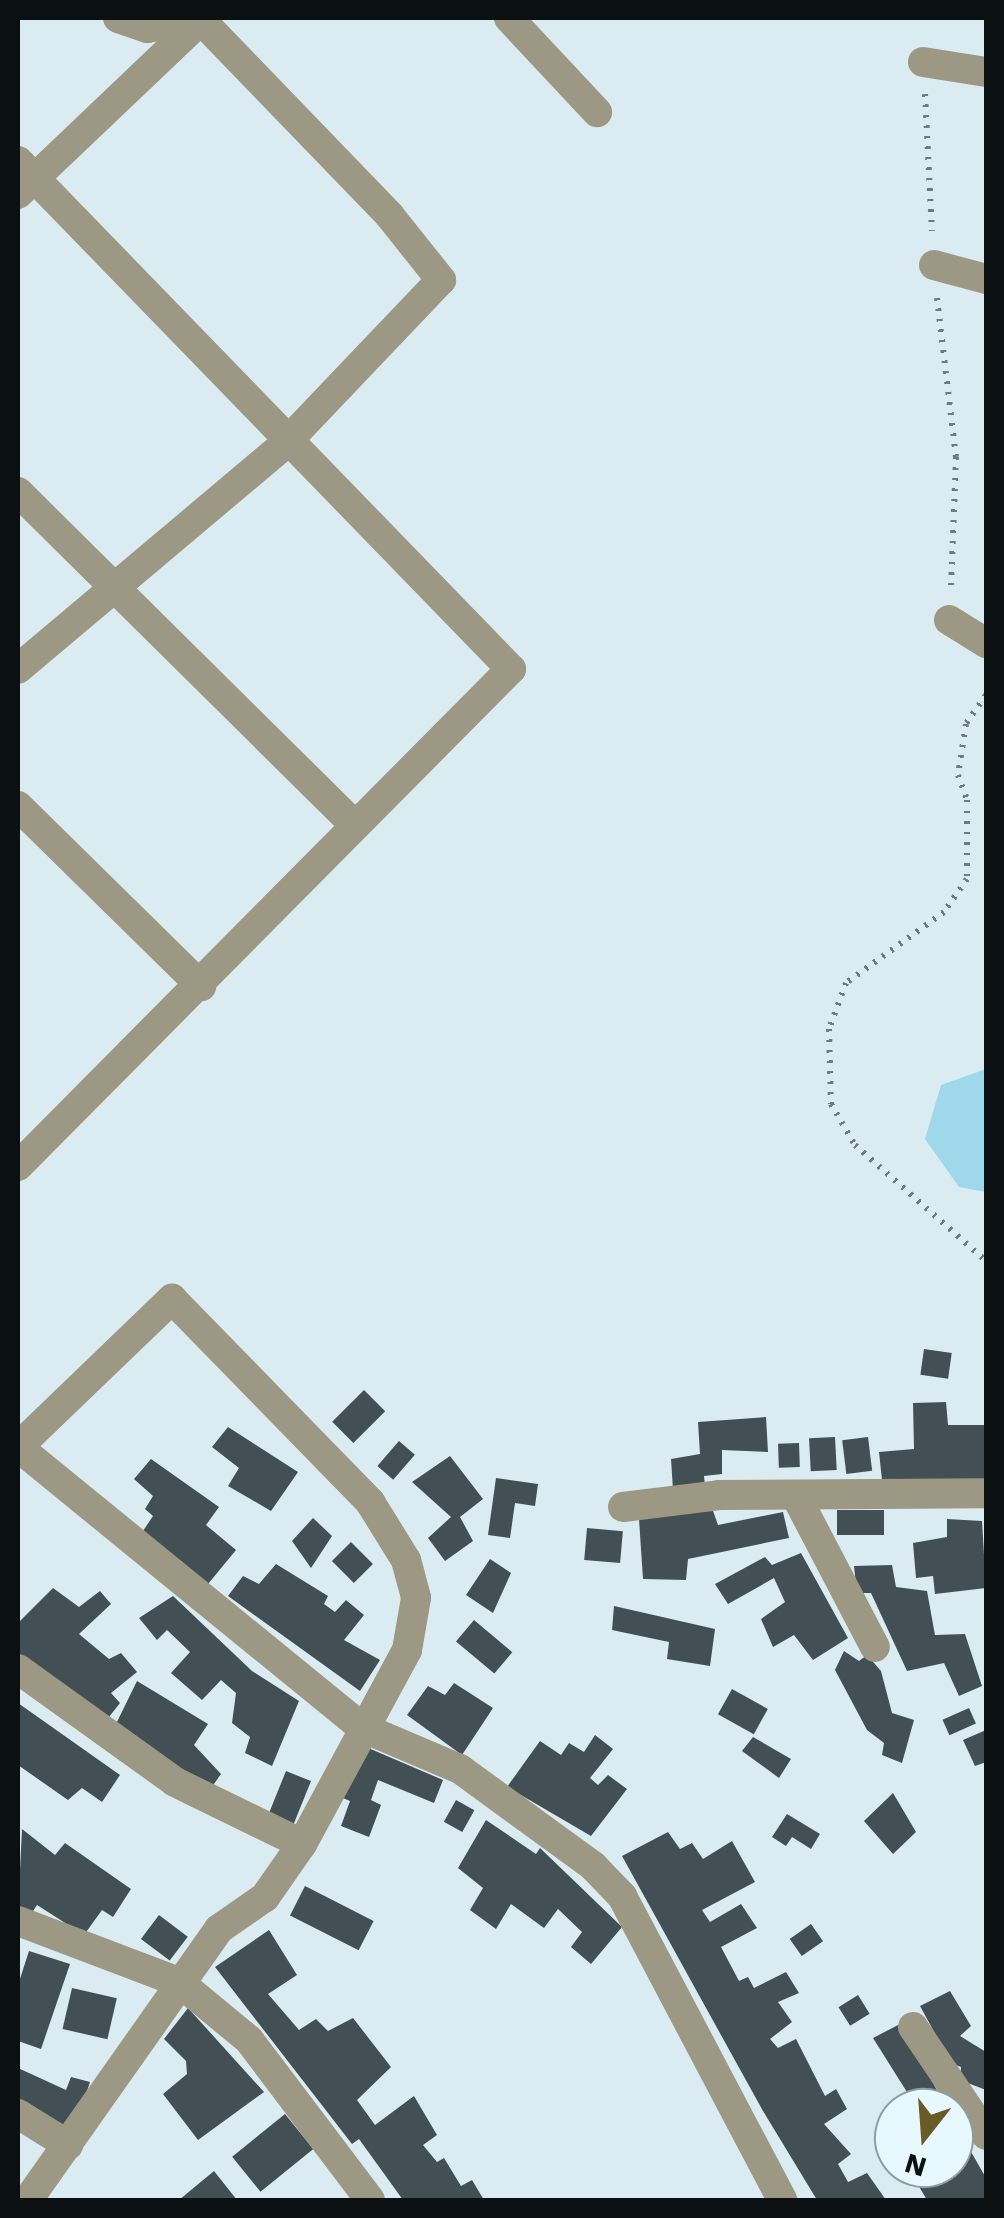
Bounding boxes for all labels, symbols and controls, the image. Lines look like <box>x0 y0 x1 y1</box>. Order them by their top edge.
north arrow <box>874 2088 974 2188</box>
text: N <box>901 2146 930 2184</box>

